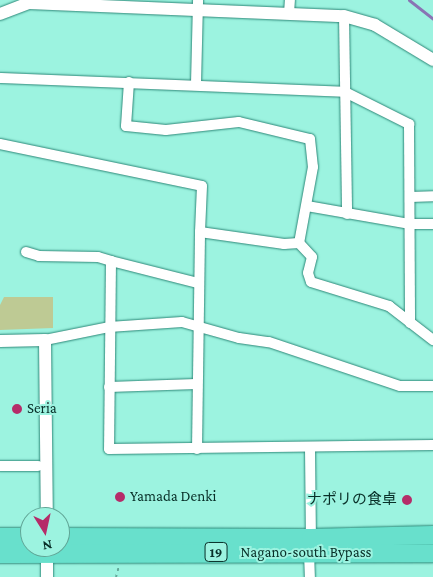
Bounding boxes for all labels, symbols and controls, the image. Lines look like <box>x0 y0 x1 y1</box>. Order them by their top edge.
place label: Seria <box>27 400 57 418</box>
marker: Seria <box>11 403 23 415</box>
place label: Yamada Denki <box>130 488 216 506</box>
marker: Yamada Denki <box>114 491 126 503</box>
place label: ナポリの食卓 <box>307 491 397 509</box>
marker: ナポリの食卓 <box>401 494 413 506</box>
north arrow <box>20 507 70 557</box>
text: N <box>41 537 54 554</box>
road number: 19 <box>204 540 228 564</box>
street label: Nagano-south Bypass <box>241 544 371 562</box>

